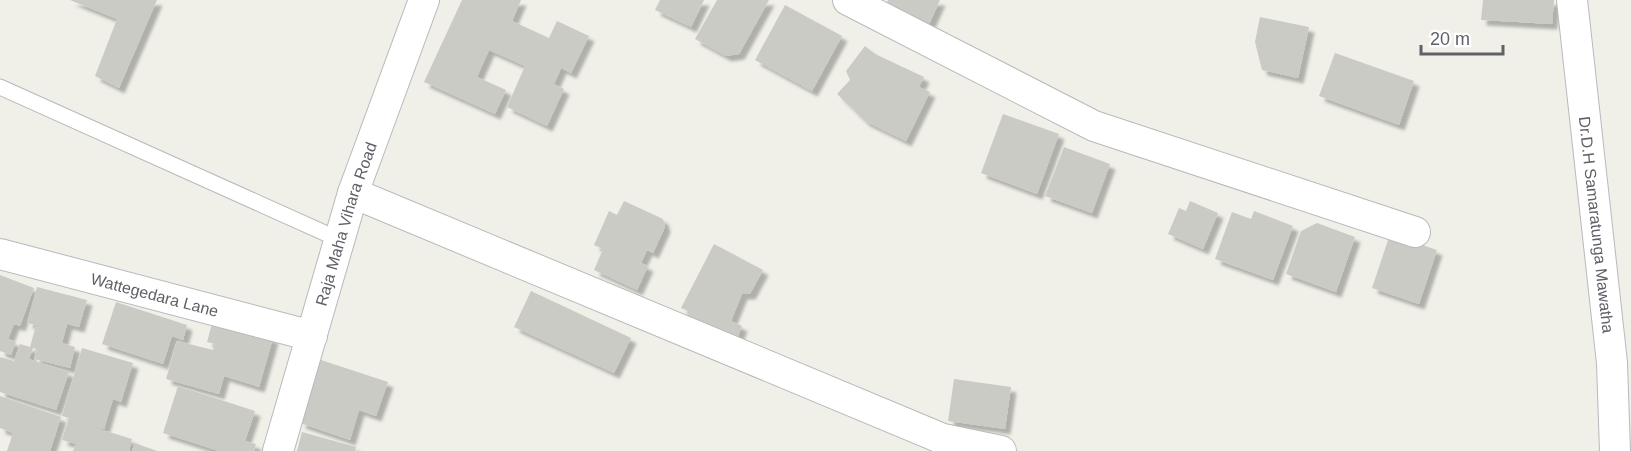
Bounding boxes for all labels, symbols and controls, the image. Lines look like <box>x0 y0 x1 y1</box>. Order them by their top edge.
scale bar <box>1421 18 1504 56</box>
text: 20 m <box>1430 29 1470 49</box>
street label: Dr.D.H Samaratunga Mawatha <box>1576 115 1617 334</box>
street label: Raja Maha Vihara Road <box>312 140 379 308</box>
street label: Wattegedara Lane <box>89 270 220 320</box>

